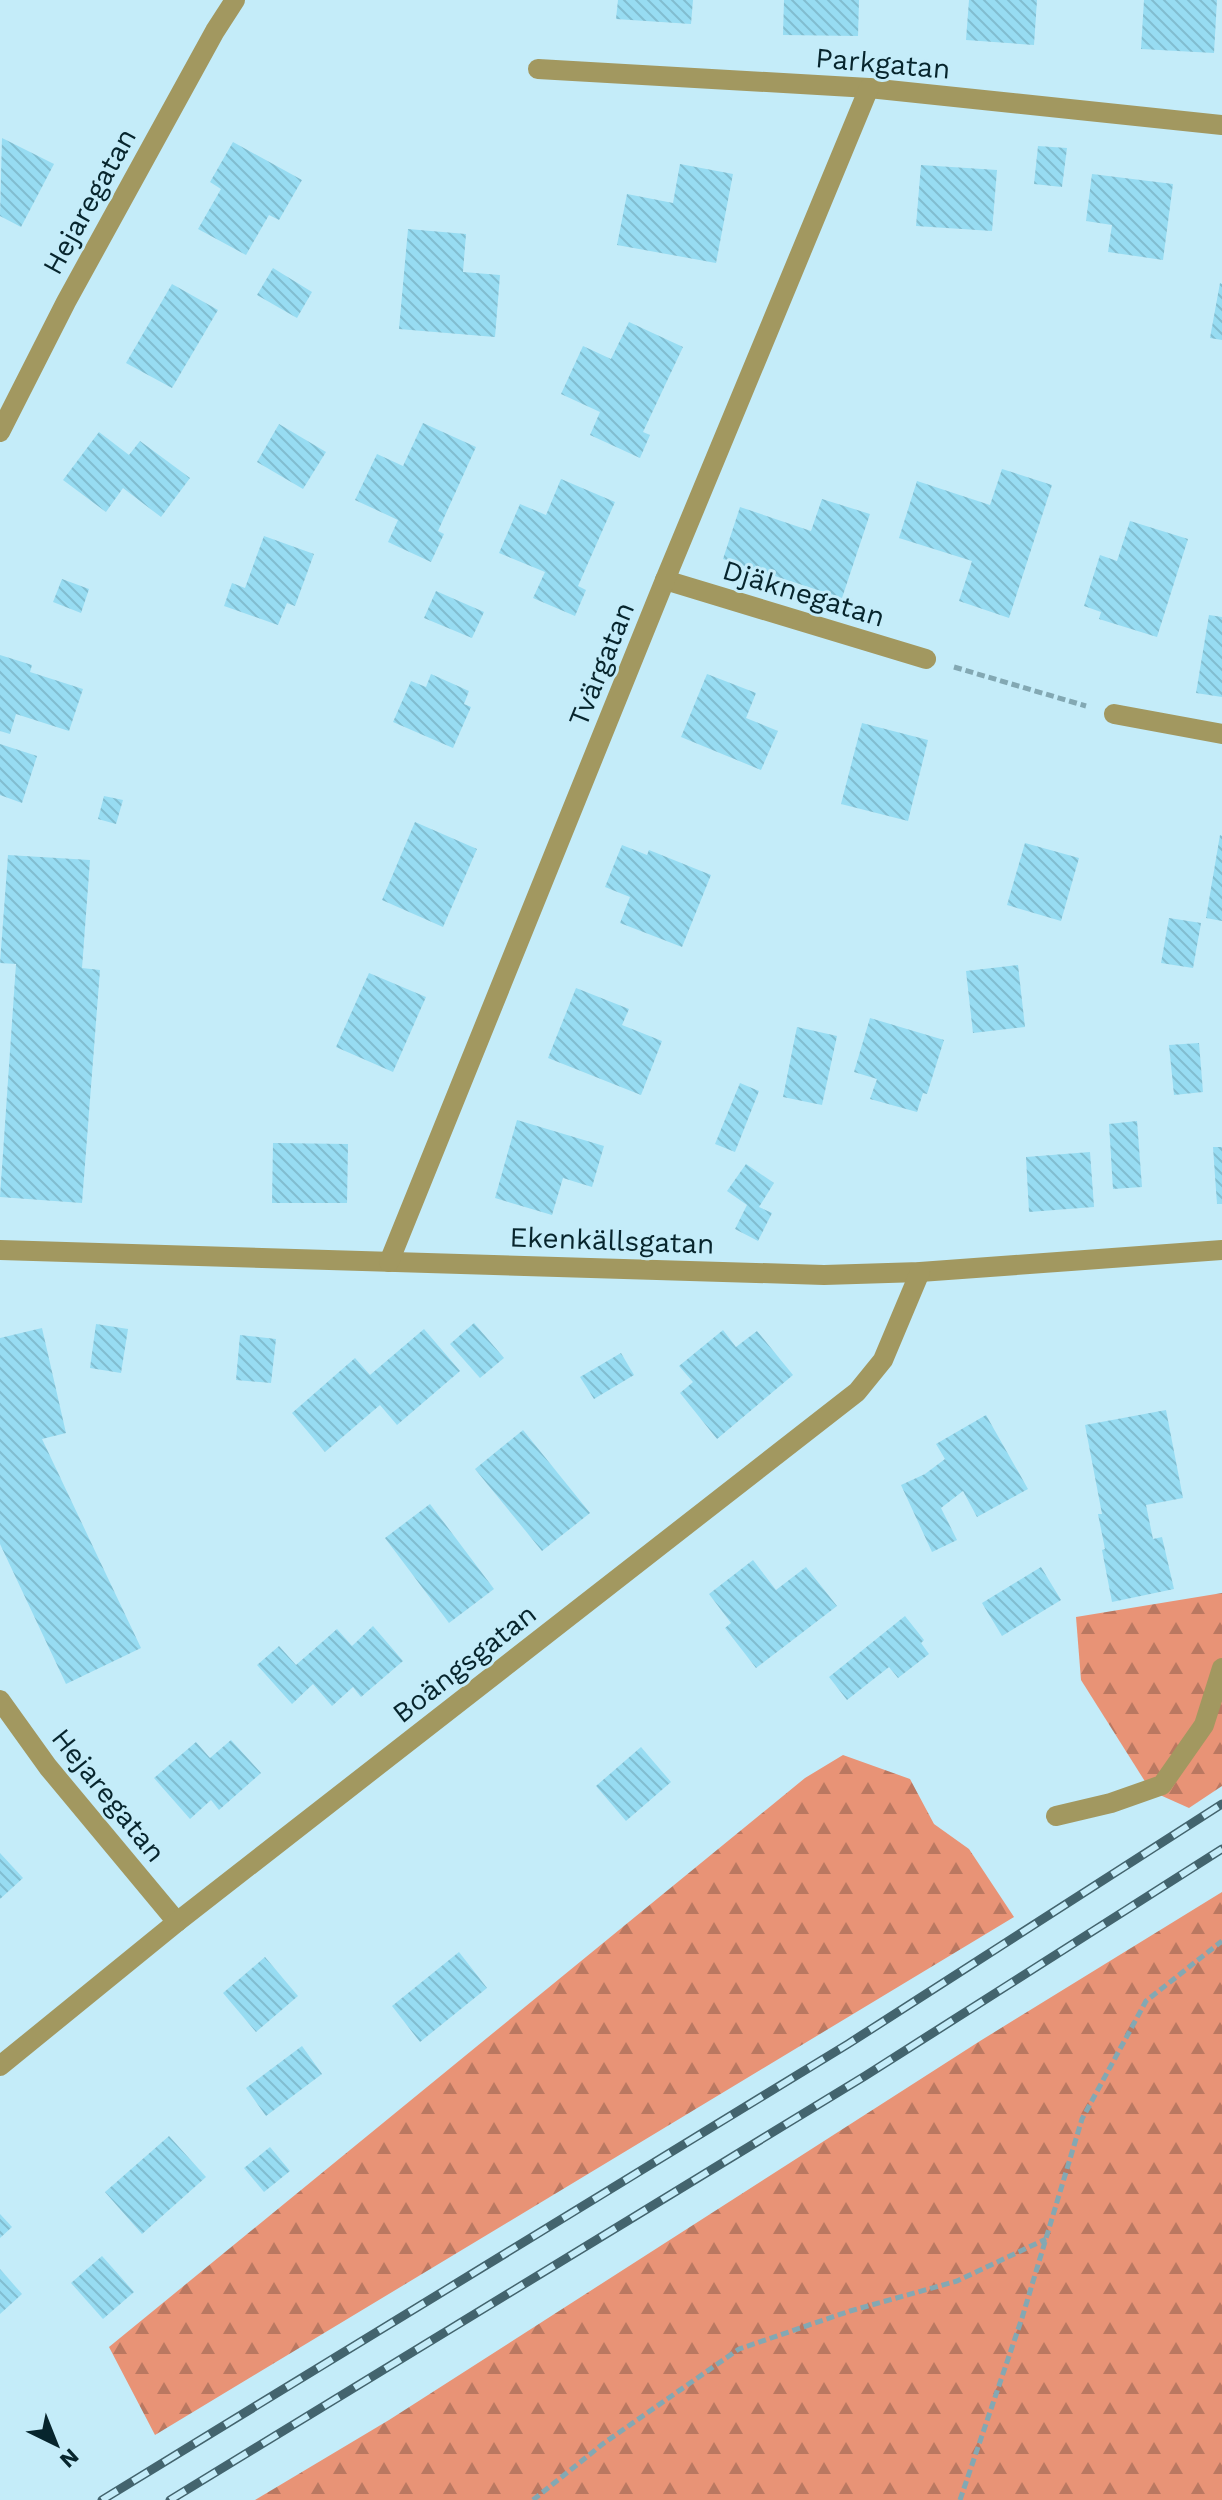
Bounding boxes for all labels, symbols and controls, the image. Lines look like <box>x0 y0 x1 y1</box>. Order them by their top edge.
street label: Parkgatan <box>814 41 952 86</box>
street label: Hejaregatan <box>36 122 143 280</box>
street label: Djäknegatan <box>719 553 889 634</box>
street label: Tvärgatan <box>562 597 641 731</box>
street label: Ekenkällsgatan <box>509 1220 715 1261</box>
street label: Boängsgatan <box>386 1597 543 1730</box>
street label: Hejaregatan <box>45 1722 172 1869</box>
north arrow <box>16 2404 96 2484</box>
text: N <box>55 2444 84 2473</box>

